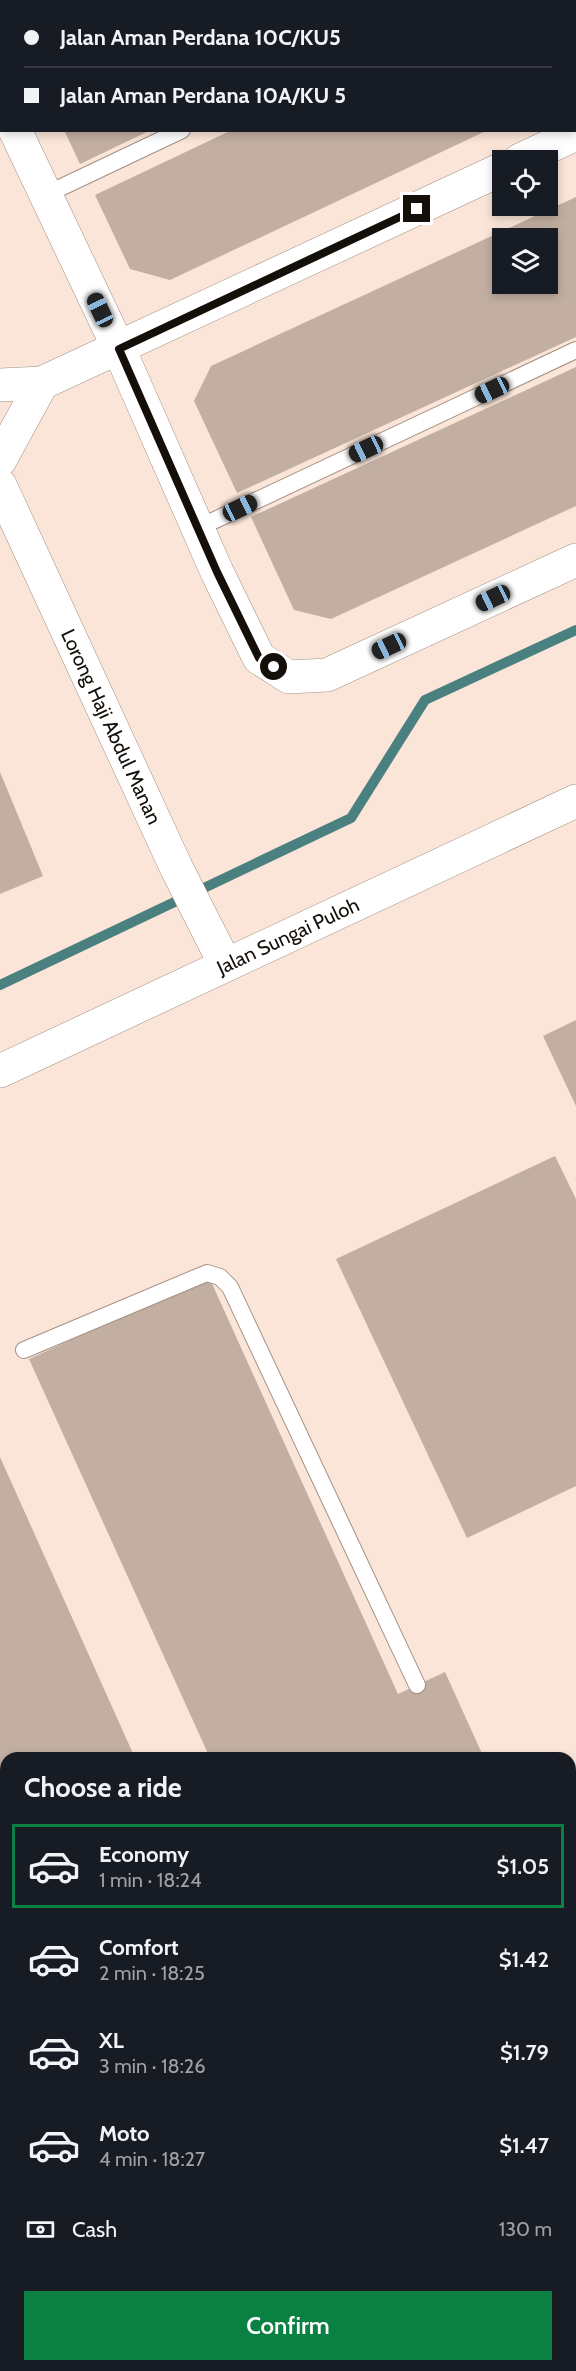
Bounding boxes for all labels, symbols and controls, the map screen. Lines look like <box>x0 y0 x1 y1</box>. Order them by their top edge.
text: Jalan Aman Perdana 10C/KU5 <box>60 24 341 51</box>
text: Jalan Aman Perdana 10A/KU 5 <box>60 82 346 109</box>
map controls <box>492 150 558 294</box>
button: locate <box>492 150 558 216</box>
route end <box>403 195 430 222</box>
button: layers <box>492 228 558 294</box>
car <box>84 290 116 330</box>
car <box>472 374 512 406</box>
car <box>346 433 386 465</box>
car <box>220 492 260 524</box>
car <box>473 582 513 614</box>
street label: Lorong Haji Abdul Manan <box>56 625 167 828</box>
car <box>369 630 409 662</box>
route start <box>260 653 287 680</box>
street label: Jalan Sungai Puloh <box>212 892 363 980</box>
text: Choose a ride <box>24 1771 182 1804</box>
icon: car <box>27 1839 81 1893</box>
text: Economy <box>99 1841 189 1868</box>
text: $1.05 <box>497 1853 549 1880</box>
text: 1 min · 18:24 <box>99 1868 202 1892</box>
icon: car <box>27 1932 81 1986</box>
text: Comfort <box>99 1934 178 1961</box>
text: $1.42 <box>499 1946 549 1973</box>
text: 2 min · 18:25 <box>99 1961 205 1985</box>
icon: car <box>27 2025 81 2079</box>
text: XL <box>99 2027 124 2054</box>
text: $1.79 <box>500 2039 549 2066</box>
text: 3 min · 18:26 <box>99 2054 206 2078</box>
icon: car <box>27 2118 81 2172</box>
text: Moto <box>99 2120 150 2147</box>
text: $1.47 <box>499 2132 549 2159</box>
text: 4 min · 18:27 <box>99 2147 205 2171</box>
icon: cash <box>24 2213 57 2246</box>
text: Cash <box>72 2216 117 2243</box>
text: 130 m <box>499 2217 552 2241</box>
button: Confirm <box>24 2291 552 2360</box>

